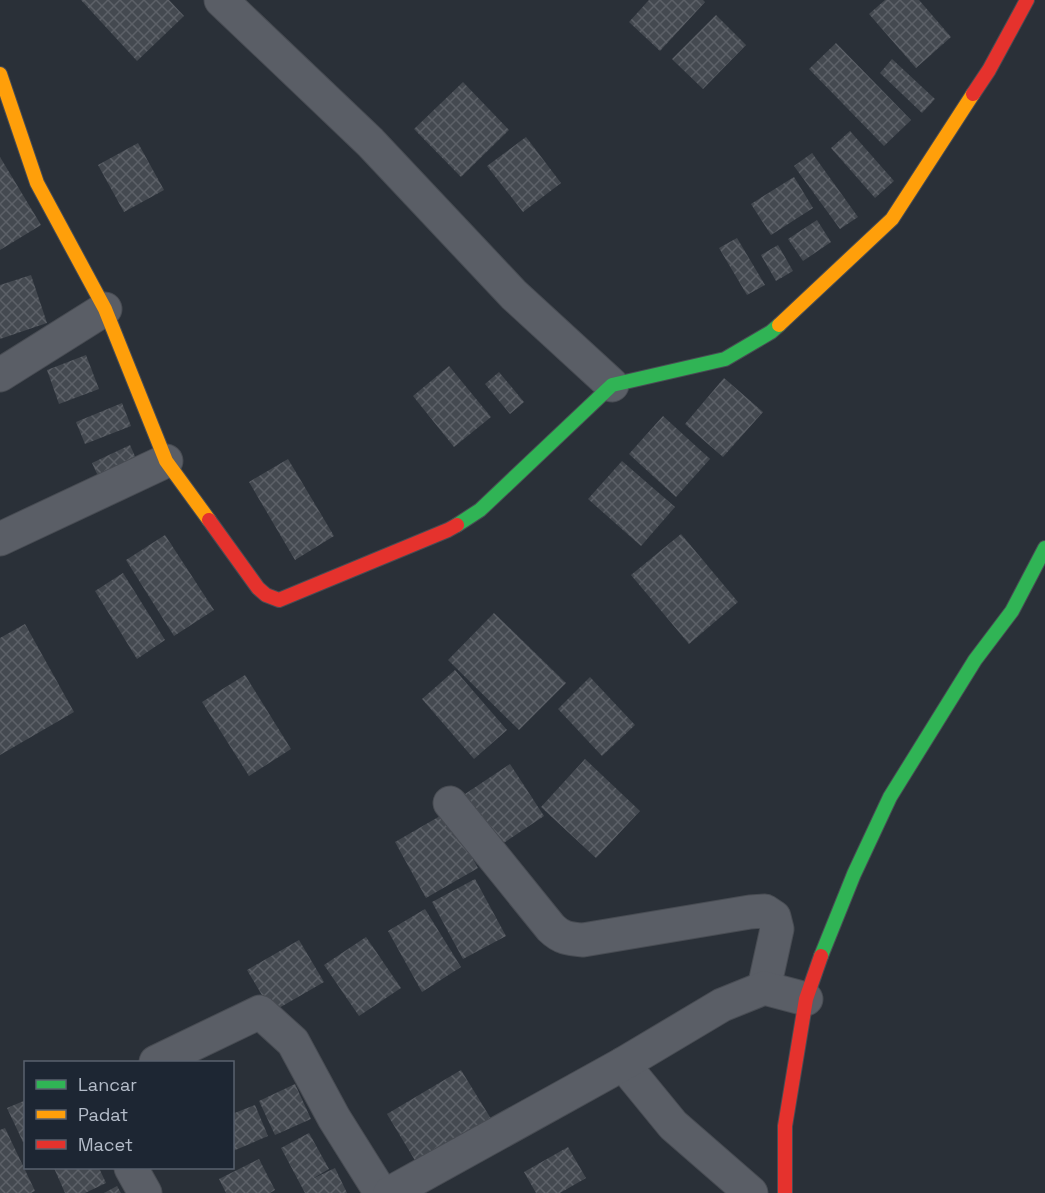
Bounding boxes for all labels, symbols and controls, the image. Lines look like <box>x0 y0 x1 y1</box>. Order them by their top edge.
legend <box>24 1061 234 1169</box>
text: Lancar <box>78 1073 137 1096</box>
text: Padat <box>78 1103 128 1126</box>
text: Macet <box>78 1133 133 1156</box>

